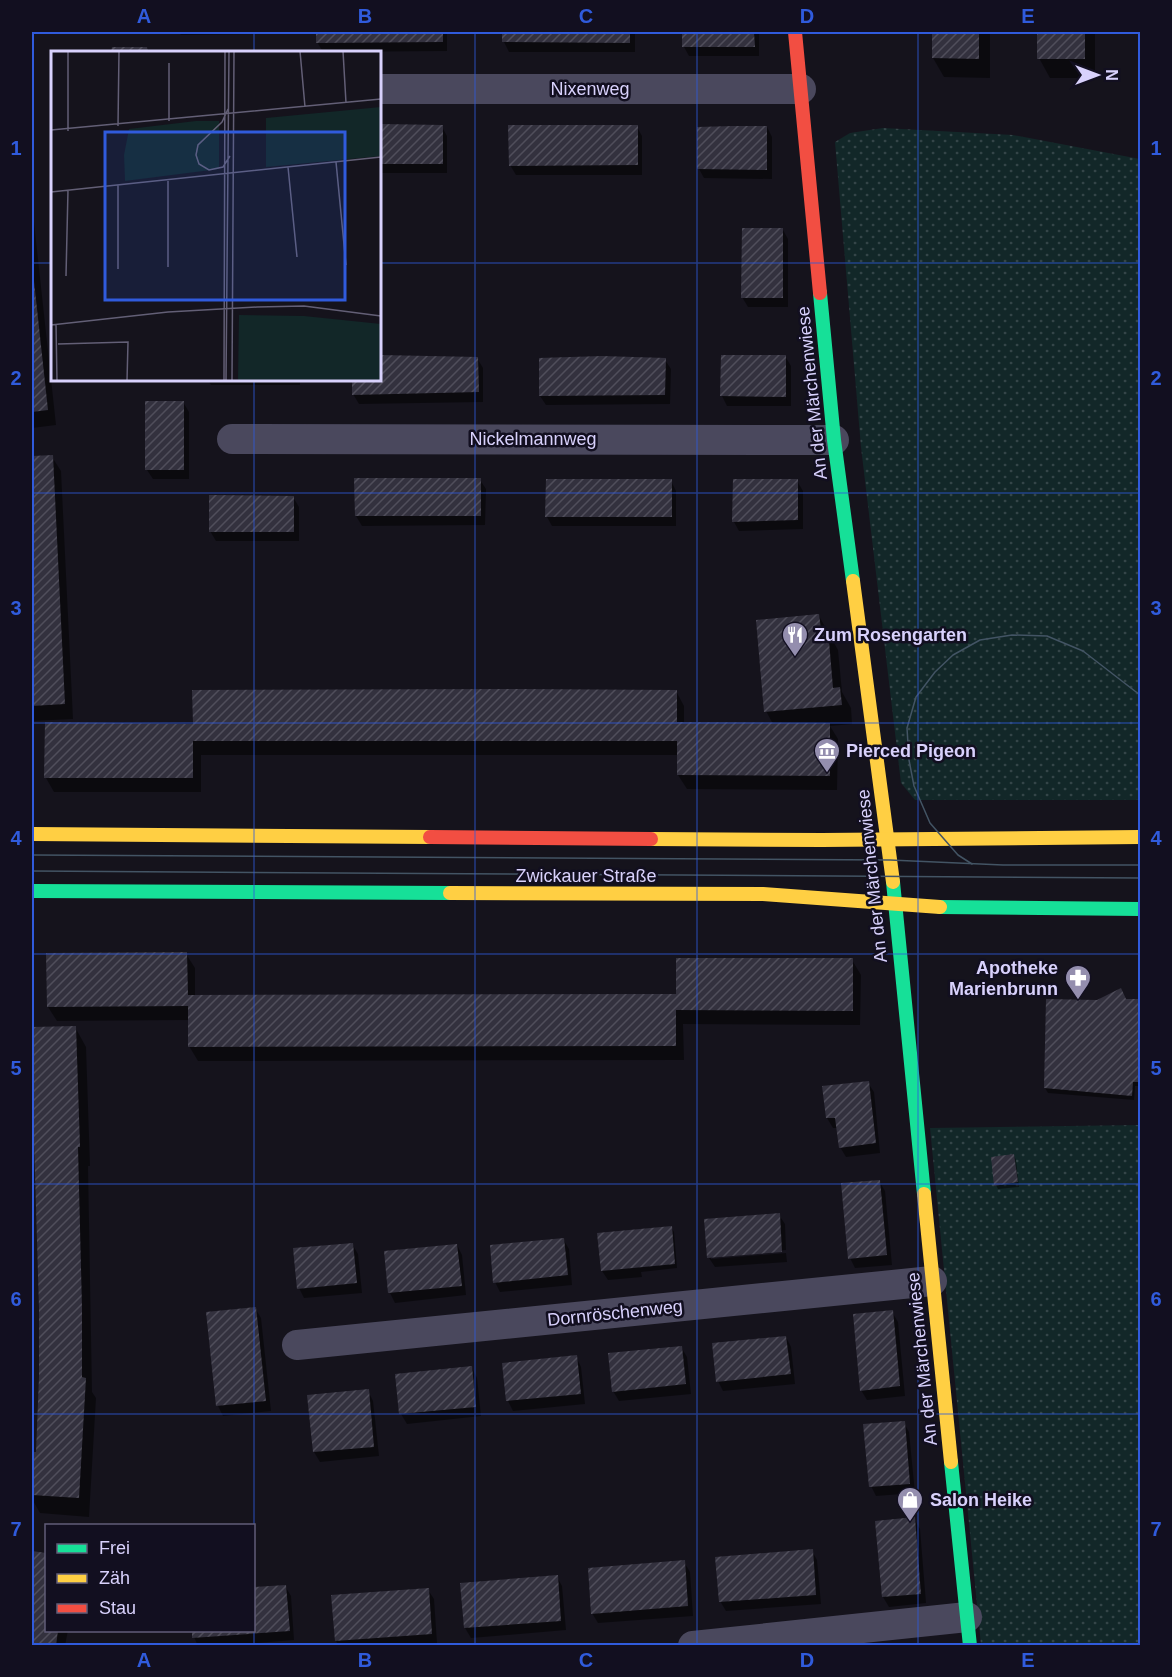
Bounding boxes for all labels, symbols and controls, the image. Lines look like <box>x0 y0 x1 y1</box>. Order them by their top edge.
text: A <box>137 5 151 27</box>
text: B <box>358 5 372 27</box>
text: C <box>579 5 593 27</box>
text: D <box>800 5 814 27</box>
text: E <box>1021 5 1035 27</box>
north arrow <box>1067 45 1127 105</box>
inset map <box>51 51 381 381</box>
text: N <box>1103 69 1120 81</box>
street label: Nixenweg <box>550 79 630 99</box>
text: 1 <box>10 137 22 159</box>
text: 1 <box>1150 137 1162 159</box>
street label: An der Märchenwiese <box>793 305 831 481</box>
text: 2 <box>10 367 22 389</box>
text: 2 <box>1150 367 1162 389</box>
street label: Nickelmannweg <box>469 429 597 449</box>
text: 3 <box>10 597 22 619</box>
text: 3 <box>1150 597 1162 619</box>
restaurant icon: Zum Rosengarten <box>780 620 810 658</box>
place label: Zum Rosengarten <box>814 625 967 645</box>
museum icon: Pierced Pigeon <box>812 736 842 774</box>
place label: Pierced Pigeon <box>846 741 976 761</box>
street label: An der Märchenwiese <box>853 788 891 964</box>
text: 4 <box>10 827 22 849</box>
text: 4 <box>1150 827 1162 849</box>
street label: Zwickauer Straße <box>515 866 657 886</box>
place label: Apotheke Marienbrunn <box>949 958 1058 999</box>
pharmacy icon: Apotheke Marienbrunn <box>1063 963 1093 1001</box>
text: 5 <box>10 1057 22 1079</box>
text: 5 <box>1150 1057 1162 1079</box>
street label: An der Märchenwiese <box>903 1271 941 1447</box>
text: 6 <box>10 1288 22 1310</box>
text: 6 <box>1150 1288 1162 1310</box>
street label: Dornröschenweg <box>546 1296 684 1330</box>
shop icon: Salon Heike <box>895 1485 925 1523</box>
place label: Salon Heike <box>930 1490 1032 1510</box>
text: 7 <box>10 1518 22 1540</box>
text: 7 <box>1150 1518 1162 1540</box>
legend <box>45 1524 255 1632</box>
text: Frei <box>99 1538 130 1558</box>
text: Zäh <box>99 1568 130 1588</box>
text: Stau <box>99 1598 136 1618</box>
text: A <box>137 1649 151 1671</box>
text: B <box>358 1649 372 1671</box>
text: C <box>579 1649 593 1671</box>
text: D <box>800 1649 814 1671</box>
text: E <box>1021 1649 1035 1671</box>

